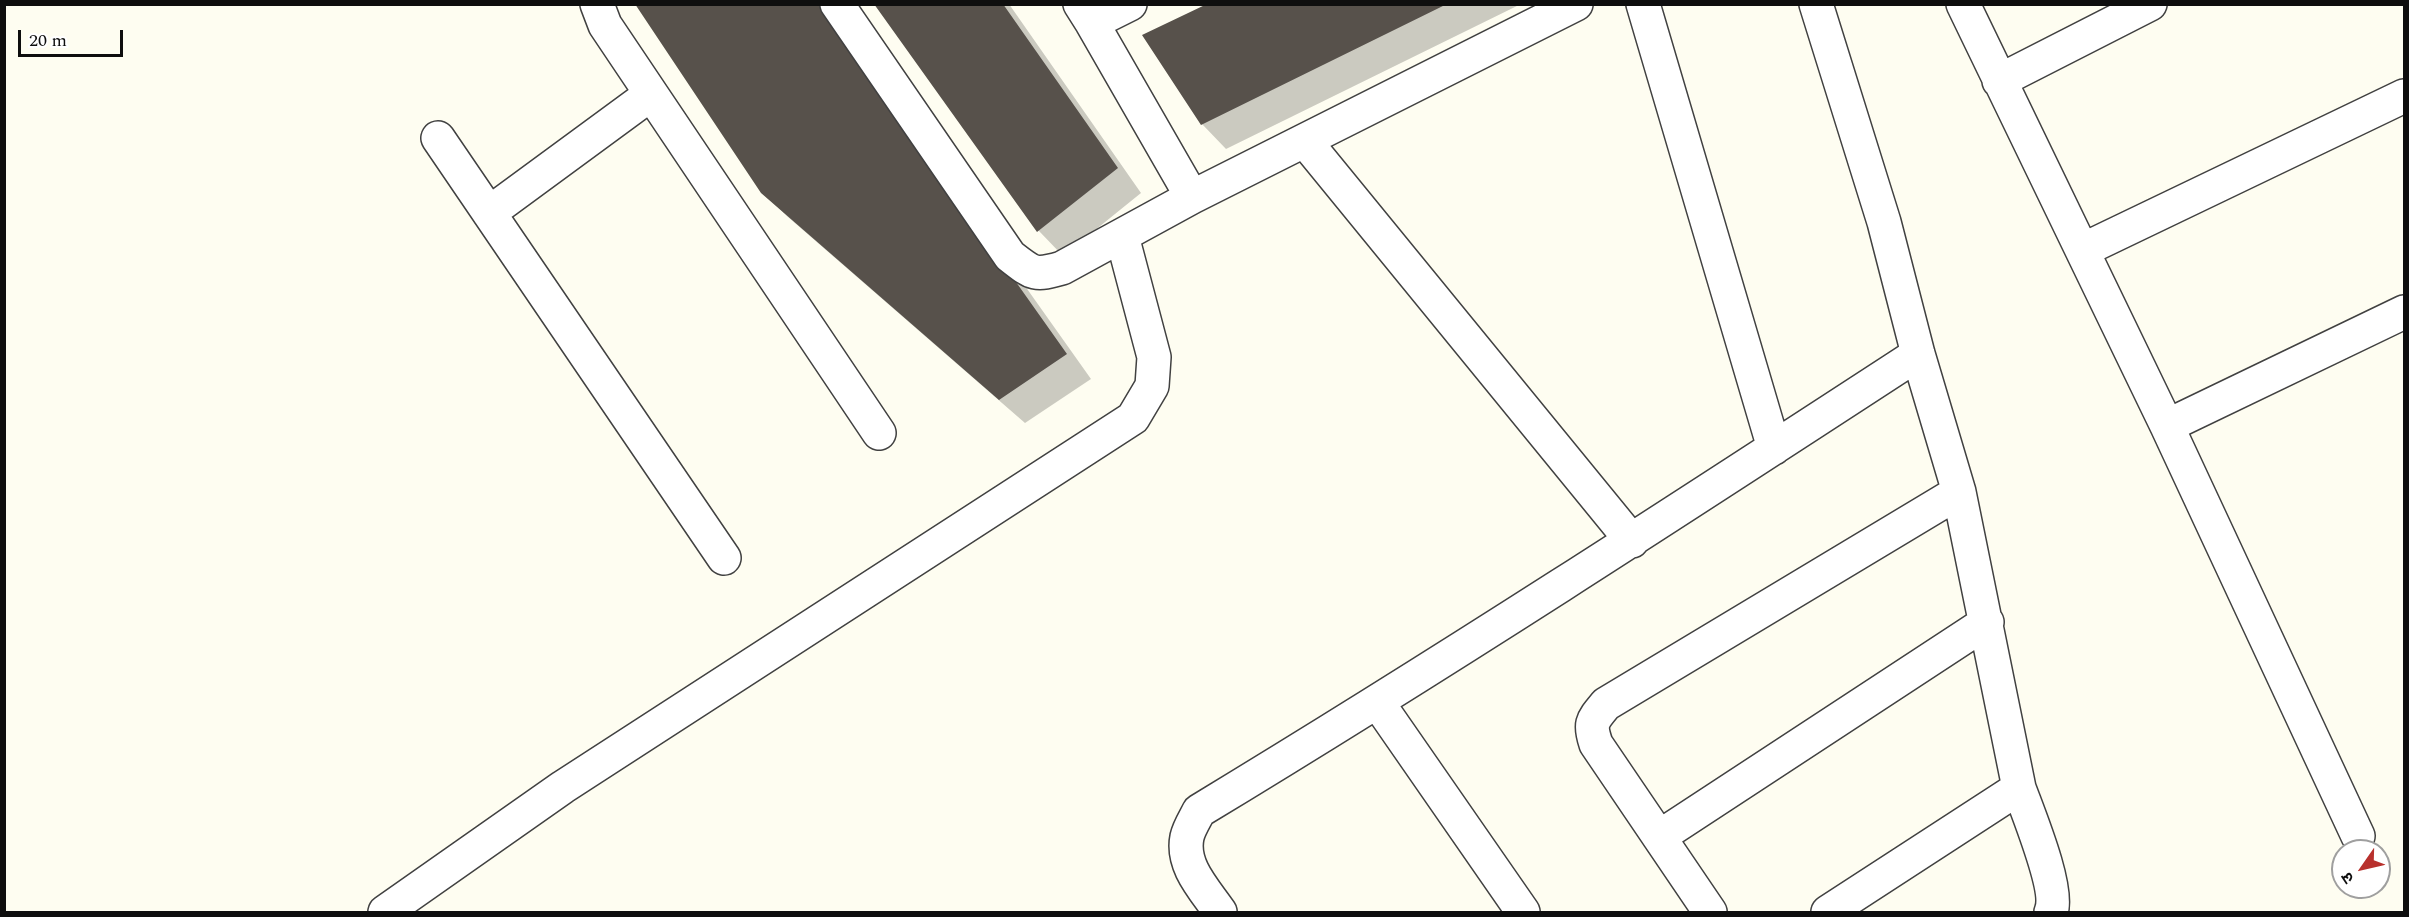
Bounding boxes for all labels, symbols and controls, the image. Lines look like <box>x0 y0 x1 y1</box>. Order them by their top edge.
scale bar <box>21 18 126 56</box>
text: 20 m <box>29 27 67 54</box>
north arrow <box>2331 839 2391 899</box>
text: उ <box>2335 867 2360 889</box>

